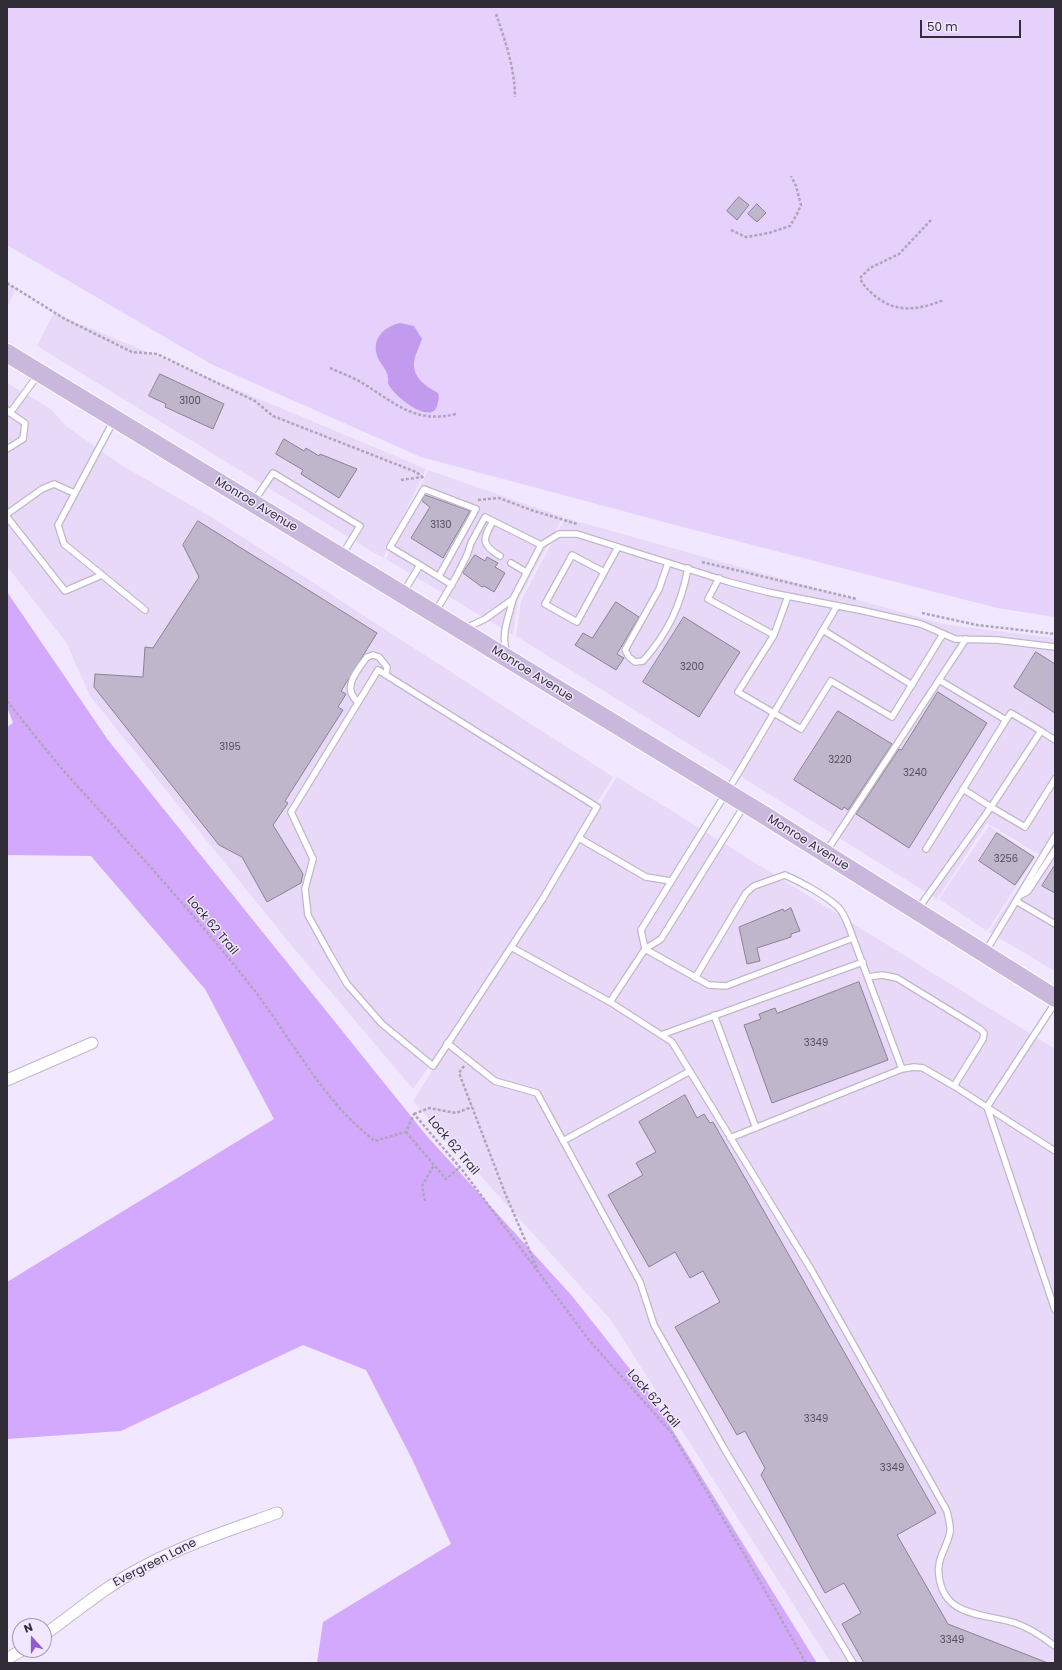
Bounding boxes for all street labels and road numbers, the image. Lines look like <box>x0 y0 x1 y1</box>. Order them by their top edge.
street label: Monroe Avenue <box>212 475 300 535</box>
street label: Monroe Avenue <box>489 643 575 705</box>
street label: Monroe Avenue <box>765 812 851 874</box>
street label: Lock 62 Trail <box>183 894 241 958</box>
street label: Lock 62 Trail <box>424 1114 482 1178</box>
street label: Lock 62 Trail <box>624 1367 682 1431</box>
street label: Evergreen Lane <box>111 1536 199 1590</box>

